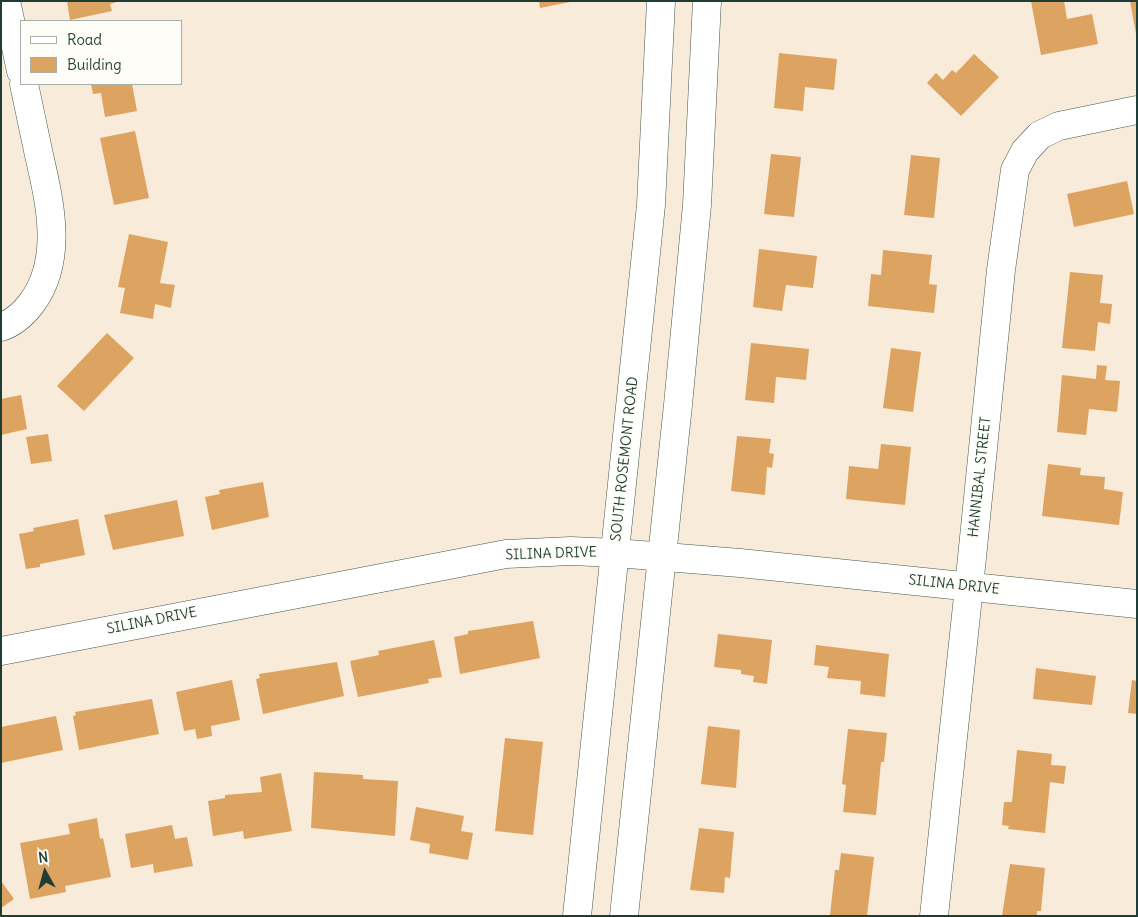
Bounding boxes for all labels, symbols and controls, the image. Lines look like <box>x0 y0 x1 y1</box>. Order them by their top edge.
legend <box>20 20 182 85</box>
text: Road <box>67 30 102 49</box>
text: Building <box>67 55 122 74</box>
street label: SOUTH ROSEMONT ROAD <box>608 376 642 542</box>
street label: HANNIBAL STREET <box>965 416 995 538</box>
street label: SILINA DRIVE <box>505 544 597 564</box>
street label: SILINA DRIVE <box>908 572 1000 598</box>
street label: SILINA DRIVE <box>105 604 199 638</box>
north arrow <box>20 847 70 897</box>
text: N <box>37 848 49 867</box>

